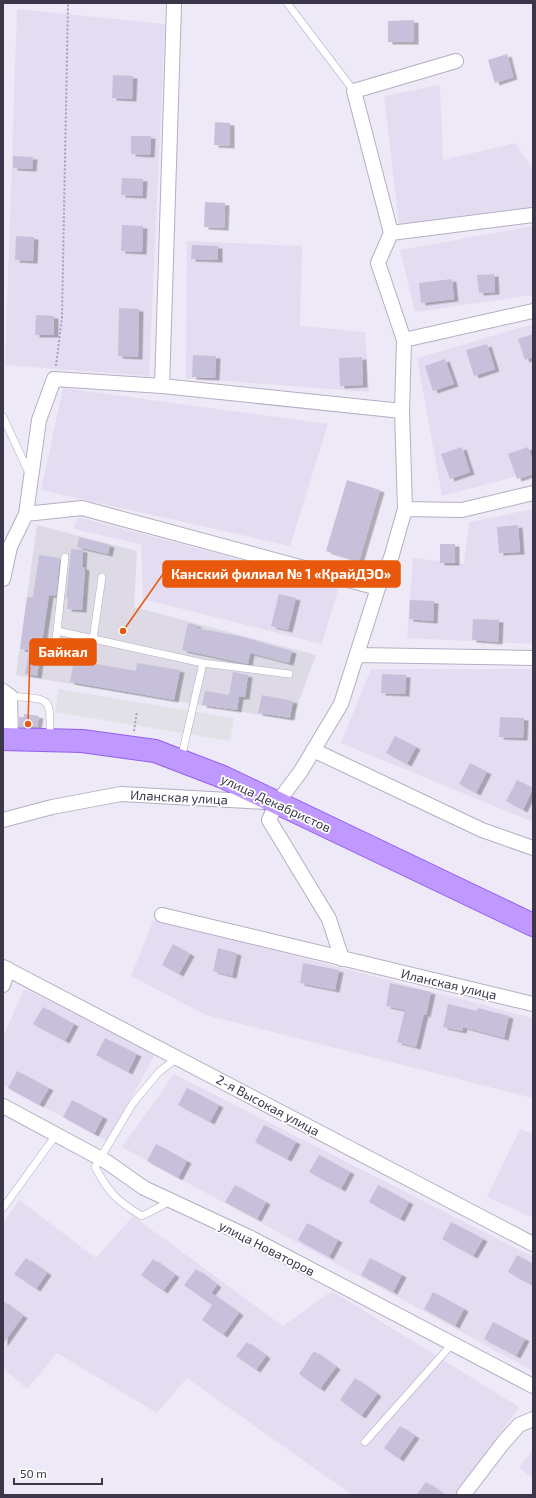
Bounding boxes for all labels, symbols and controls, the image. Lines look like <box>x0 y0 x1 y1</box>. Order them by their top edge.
callout: Канский филиал № 1 «КрайДЭО» <box>163 561 400 587</box>
text: Канский филиал № 1 «КрайДЭО» <box>171 565 391 582</box>
callout: Байкал <box>30 639 96 665</box>
text: Байкал <box>38 643 88 660</box>
street label: улица Декабристов <box>219 771 333 835</box>
street label: Иланская улица <box>130 786 228 808</box>
street label: Иланская улица <box>400 965 498 1003</box>
street label: 2-я Высокая улица <box>214 1071 322 1139</box>
street label: улица Новаторов <box>216 1217 318 1279</box>
scale bar <box>14 1460 102 1486</box>
text: 50 m <box>20 1466 47 1480</box>

